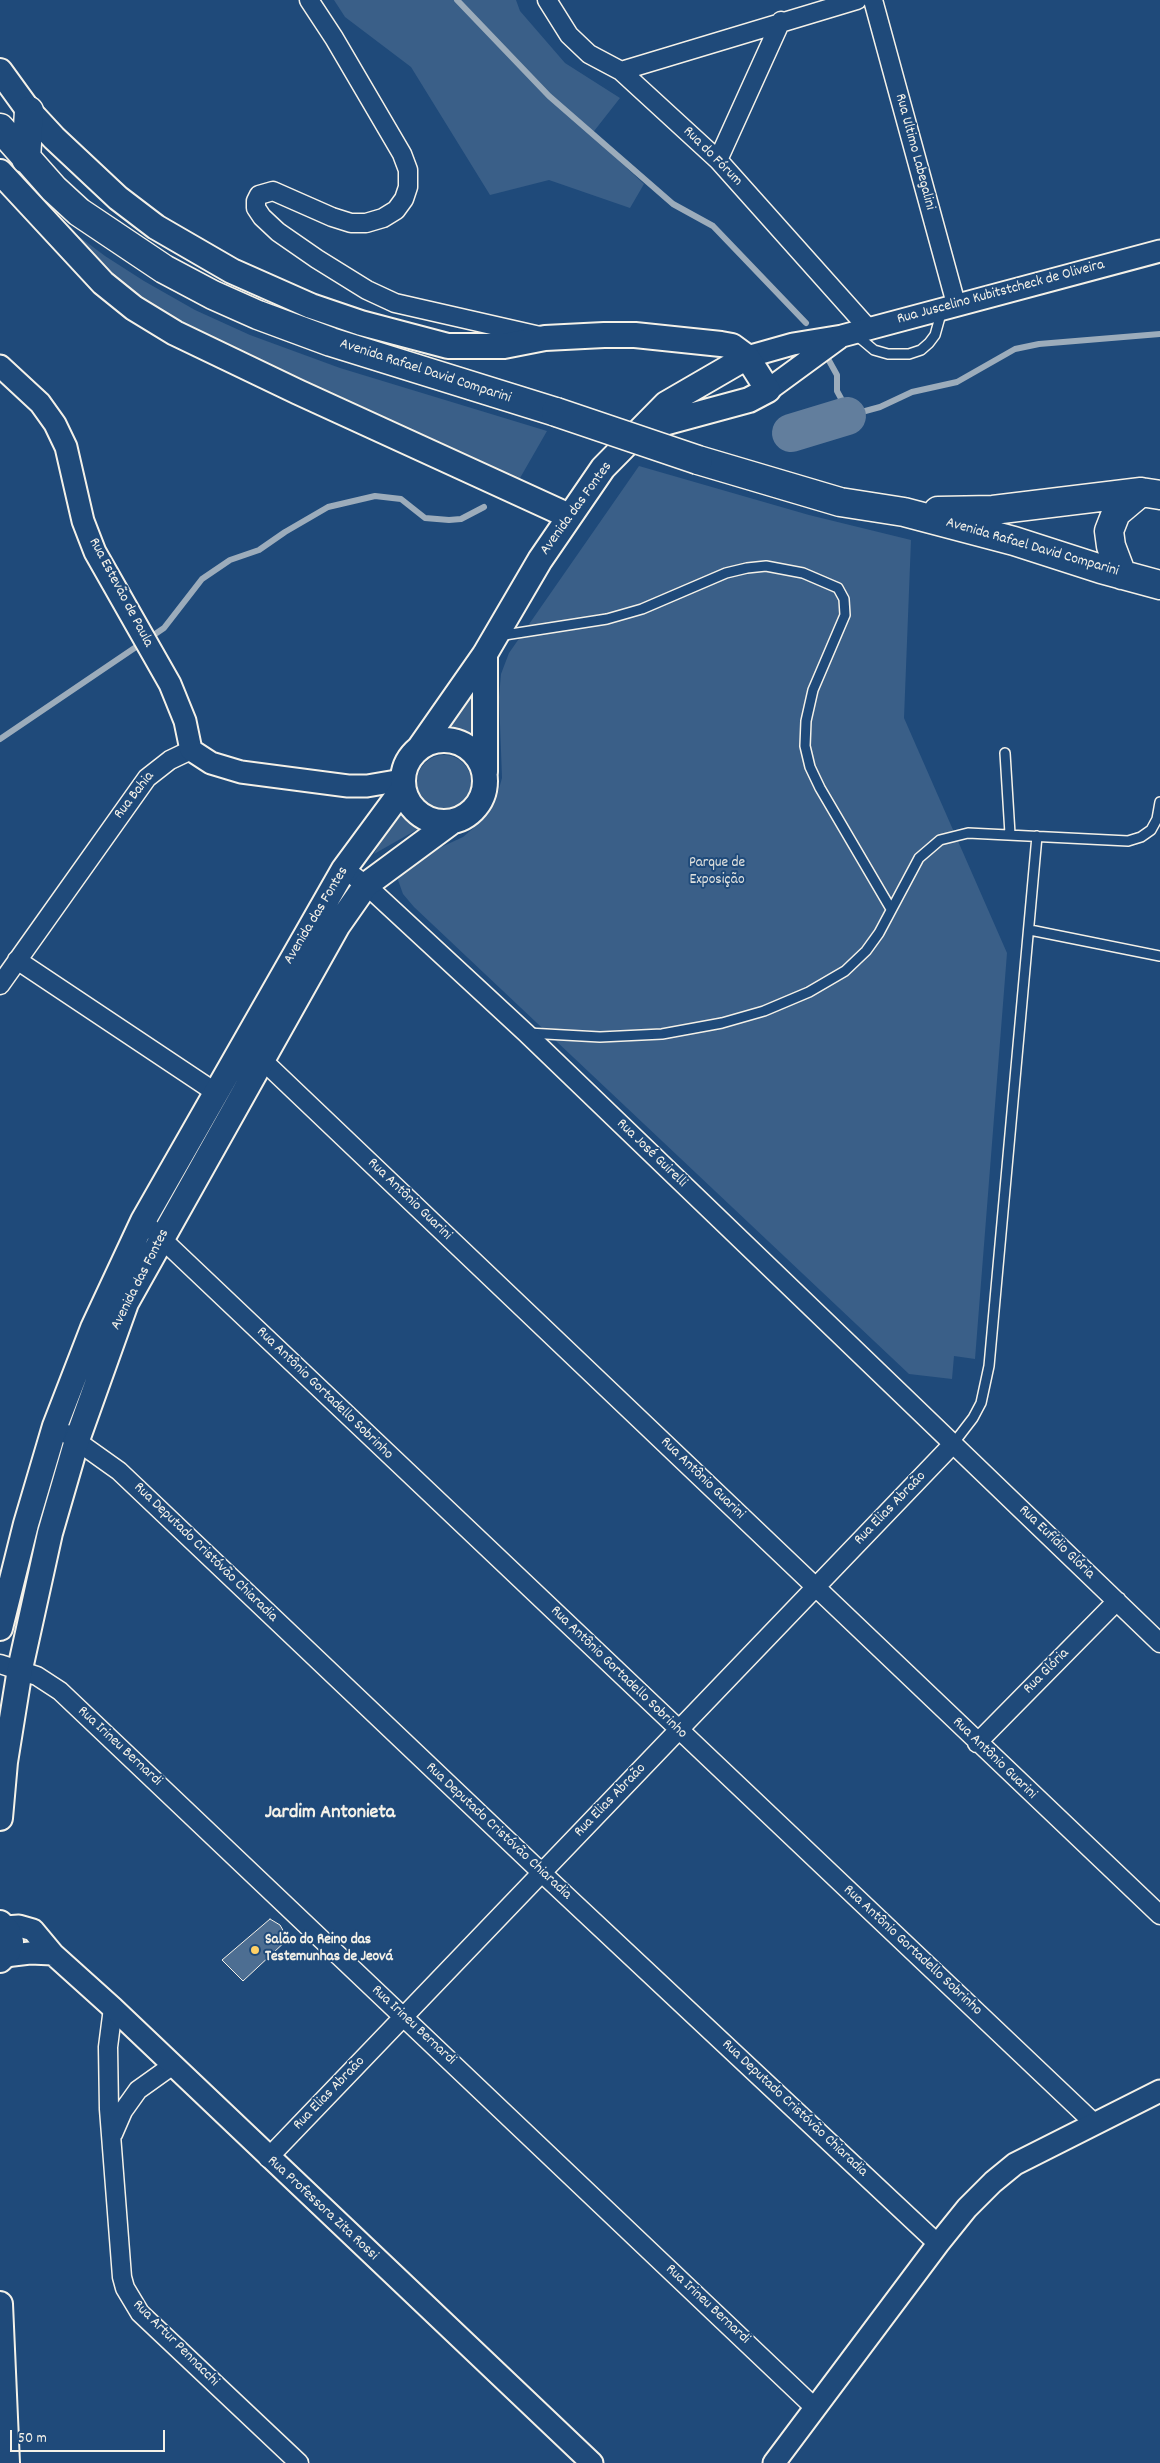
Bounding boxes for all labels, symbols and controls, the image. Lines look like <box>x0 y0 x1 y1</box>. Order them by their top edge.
street label: Rua Ultimo Labegalini <box>890 92 938 212</box>
street label: Rua do Fórum <box>678 123 746 191</box>
street label: Rua Juscelino Kubitstcheck de Oliveira <box>895 257 1107 329</box>
street label: Avenida Rafael David Comparini <box>337 336 513 408</box>
street label: Avenida das Fontes <box>537 459 617 559</box>
street label: Avenida Rafael David Comparini <box>943 515 1121 581</box>
street label: Rua Estevão de Paula <box>84 535 156 651</box>
street label: Rua Bahia <box>111 769 159 823</box>
park label: Parque de Exposição <box>689 855 745 890</box>
street label: Avenida das Fontes <box>281 864 353 968</box>
street label: Rua José Guirelli <box>612 1116 690 1192</box>
street label: Rua Antônio Guarini <box>363 1155 455 1245</box>
street label: Avenida das Fontes <box>108 1227 174 1333</box>
street label: Rua Antônio Gortadello Sobrinho <box>252 1324 396 1464</box>
street label: Rua Antônio Guarini <box>656 1434 748 1524</box>
street label: Rua Elias Abraão <box>851 1468 931 1550</box>
street label: Rua Deputado Cristóvão Chiaradia <box>129 1479 281 1627</box>
street label: Rua Eufídio Glória <box>1014 1502 1098 1584</box>
street label: Rua Antônio Gortadello Sobrinho <box>546 1603 690 1743</box>
street label: Rua Glória <box>1020 1645 1074 1699</box>
street label: Rua Irineu Bernardi <box>73 1703 165 1791</box>
street label: Rua Antônio Guarini <box>948 1714 1040 1804</box>
street label: Rua Deputado Cristóvão Chiaradia <box>421 1760 575 1904</box>
street label: Rua Elias Abraão <box>571 1760 651 1842</box>
district label: Jardim Antonieta <box>265 1802 395 1826</box>
street label: Rua Antônio Gortadello Sobrinho <box>839 1882 985 2020</box>
place label: Salão do Reino das Testemunhas de Jeová <box>265 1932 393 1967</box>
marker: Salão do Reino das Testemunhas de Jeová <box>249 1944 261 1956</box>
street label: Rua Irineu Bernardi <box>367 1982 459 2070</box>
street label: Rua Deputado Cristóvão Chiaradia <box>717 2037 871 2181</box>
street label: Rua Elias Abraão <box>290 2053 370 2135</box>
street label: Rua Professora Zita Rossi <box>263 2153 381 2265</box>
street label: Rua Irineu Bernardi <box>661 2261 753 2349</box>
street label: Rua Artur Pennacchi <box>128 2297 222 2391</box>
scale bar <box>12 2420 168 2452</box>
text: 50 m <box>18 2428 47 2450</box>

